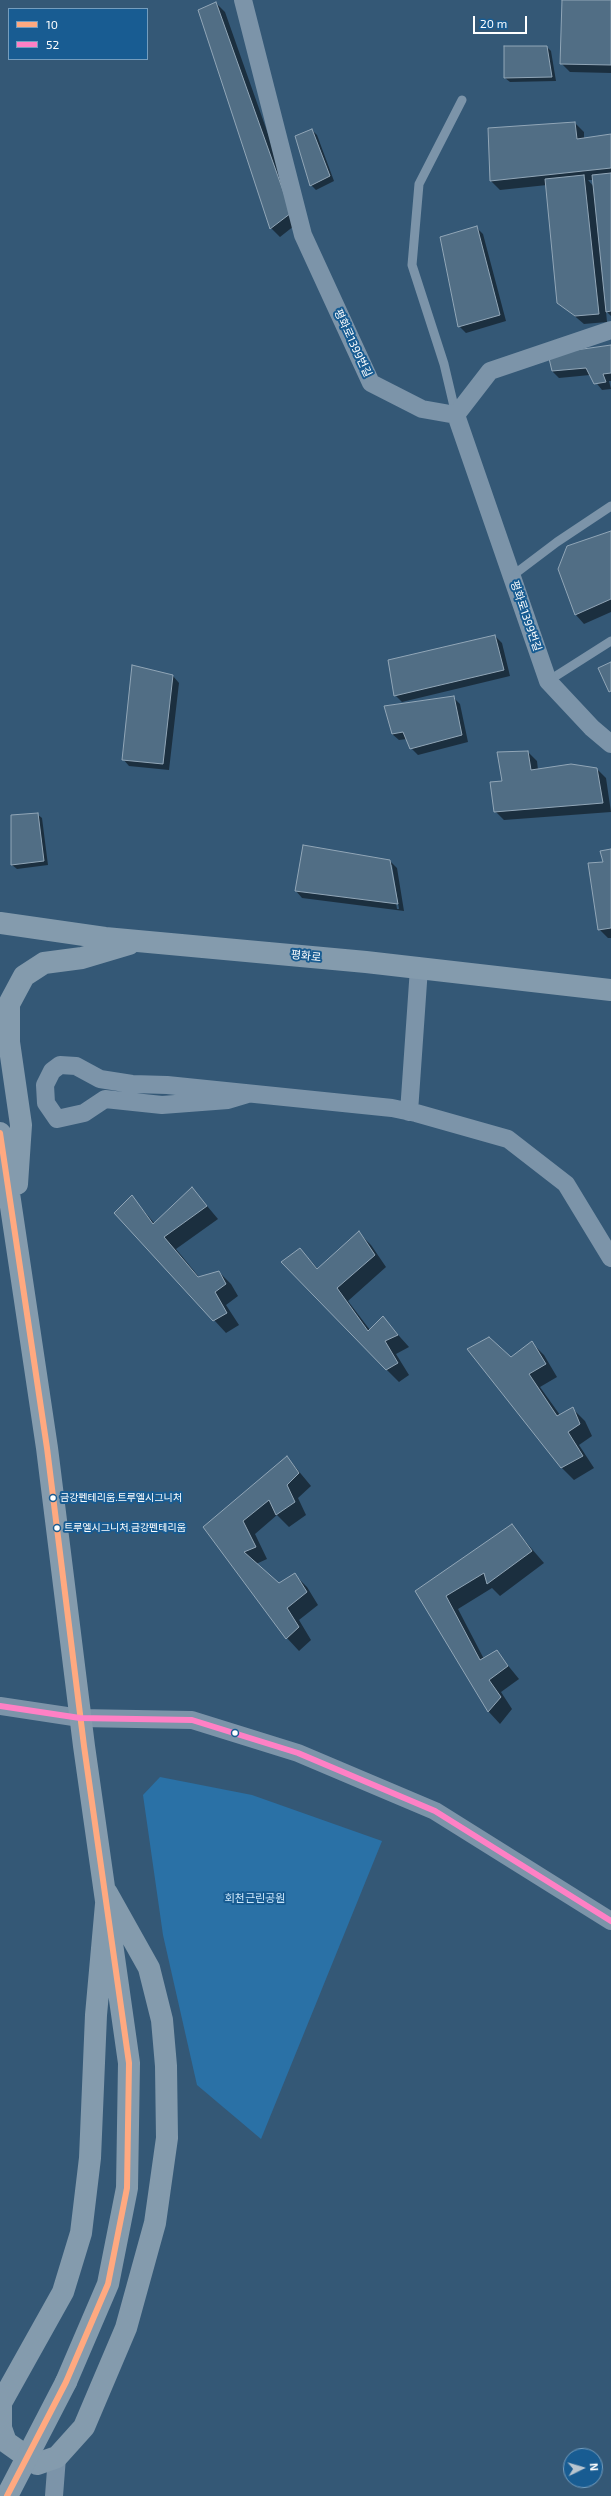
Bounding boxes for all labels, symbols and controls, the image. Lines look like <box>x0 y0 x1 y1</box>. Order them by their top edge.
legend <box>8 8 148 60</box>
scale bar <box>475 8 529 34</box>
text: 20 m <box>480 16 507 30</box>
text: 10 <box>46 17 58 31</box>
text: 52 <box>46 37 59 51</box>
street label: 평화로1399번길 <box>331 307 375 379</box>
street label: 평화로1399번길 <box>508 579 544 653</box>
street label: 평화로 <box>290 948 322 964</box>
place label: 금강펜테리움.트루엘시그니처 <box>60 1492 182 1504</box>
marker: 금강펜테리움.트루엘시그니처 <box>48 1493 58 1503</box>
place label: 트루엘시그니처.금강펜테리움 <box>64 1522 186 1534</box>
marker: 트루엘시그니처.금강펜테리움 <box>52 1523 62 1533</box>
unlabelled marker <box>230 1728 240 1738</box>
park label: 회천근린공원 <box>225 1891 285 1905</box>
north arrow <box>563 2448 603 2488</box>
text: N <box>588 2462 601 2472</box>

